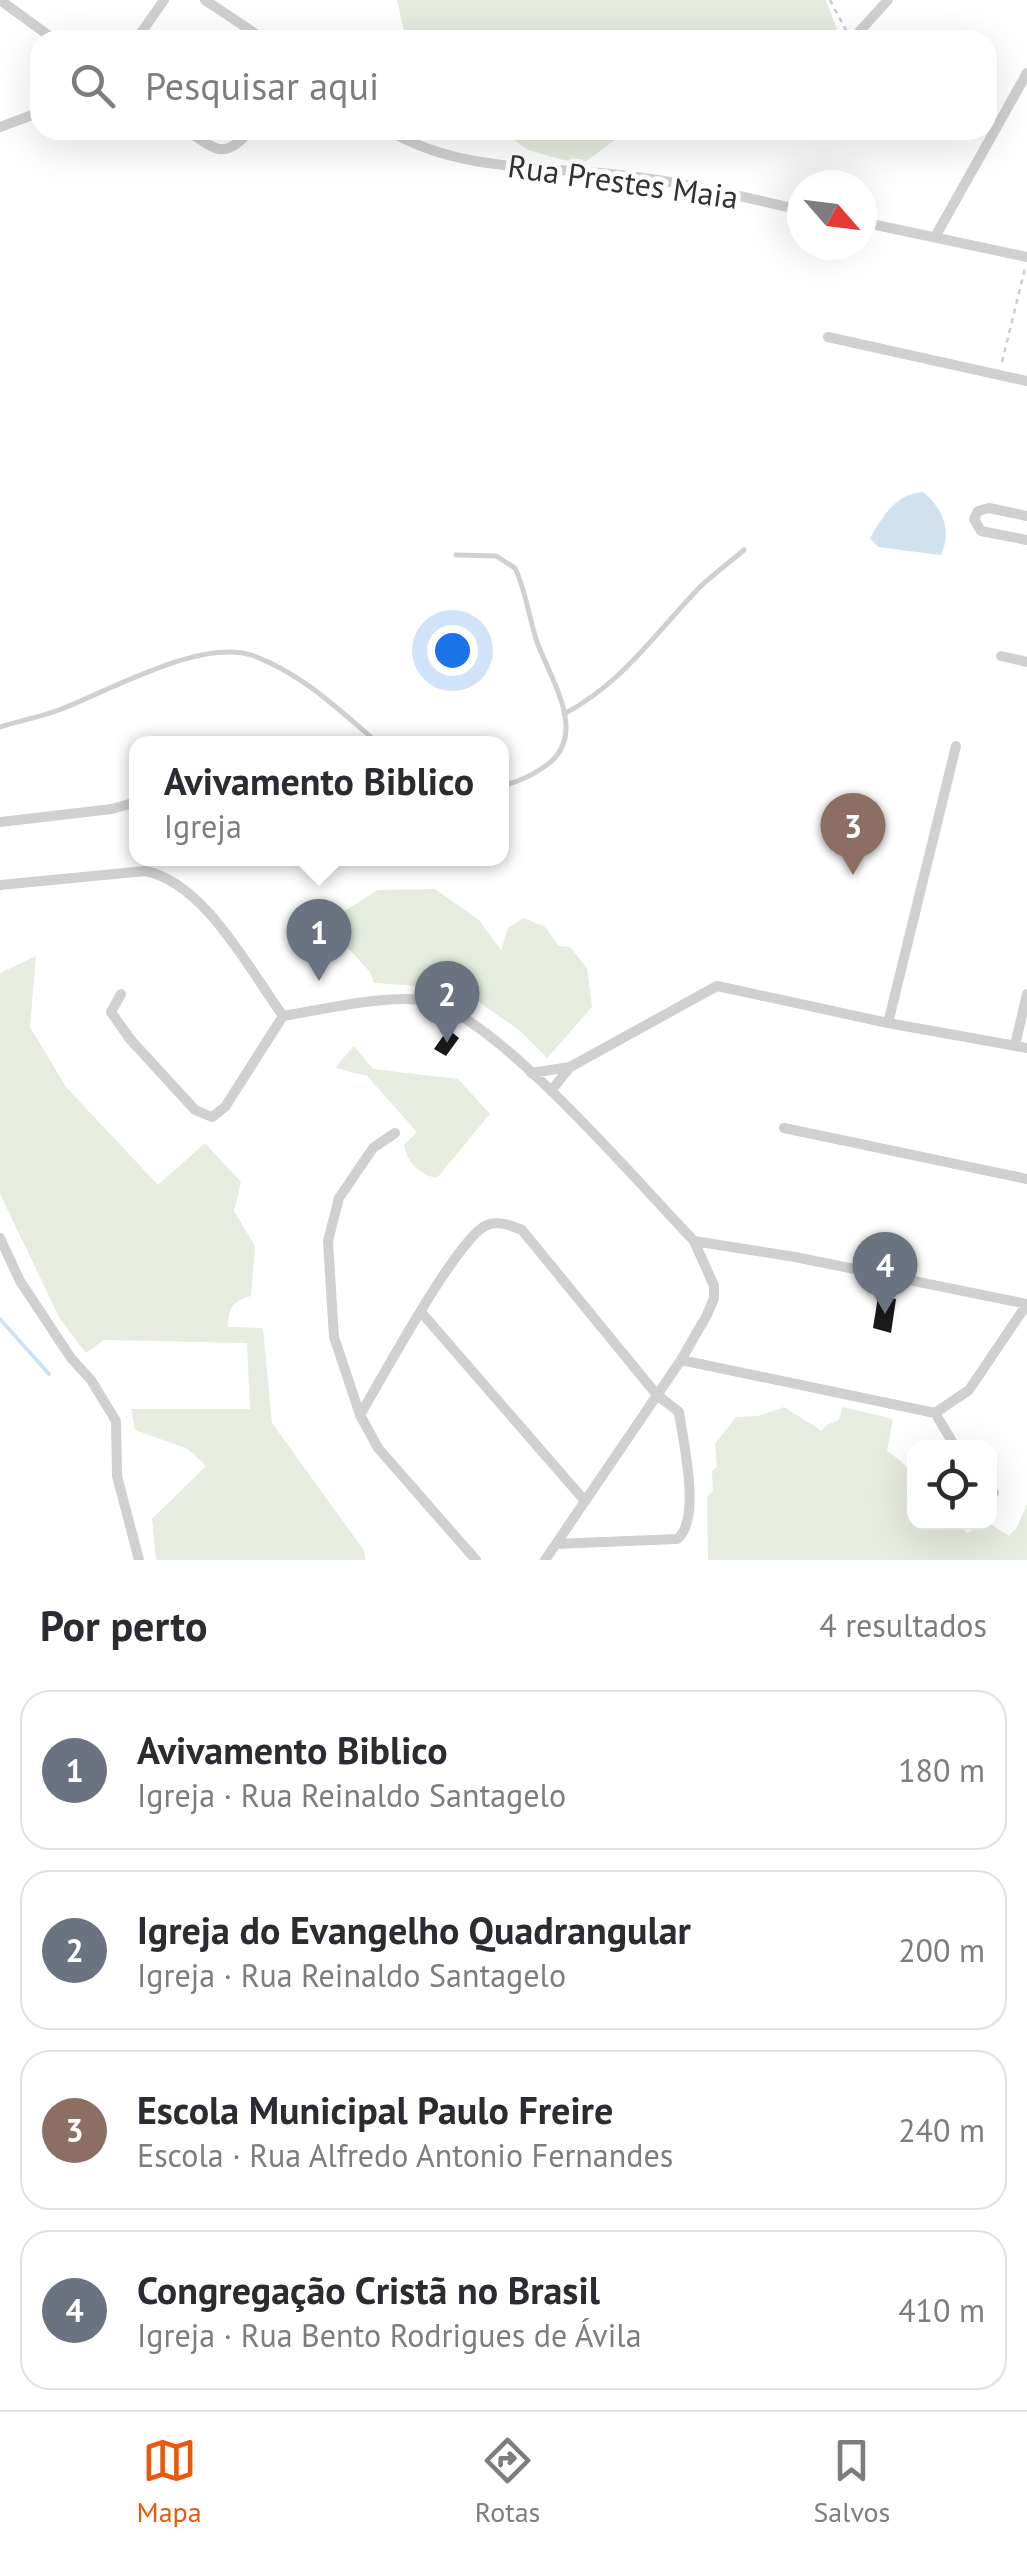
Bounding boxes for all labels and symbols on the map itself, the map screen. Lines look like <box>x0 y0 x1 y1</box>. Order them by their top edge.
street label: Rua Prestes Maia <box>505 144 741 218</box>
north arrow <box>787 170 877 260</box>
your location <box>427 625 478 676</box>
pin: 3 <box>820 792 886 875</box>
pin: 1 <box>286 898 352 981</box>
pin: 2 <box>414 960 480 1043</box>
pin: 4 <box>852 1232 918 1314</box>

